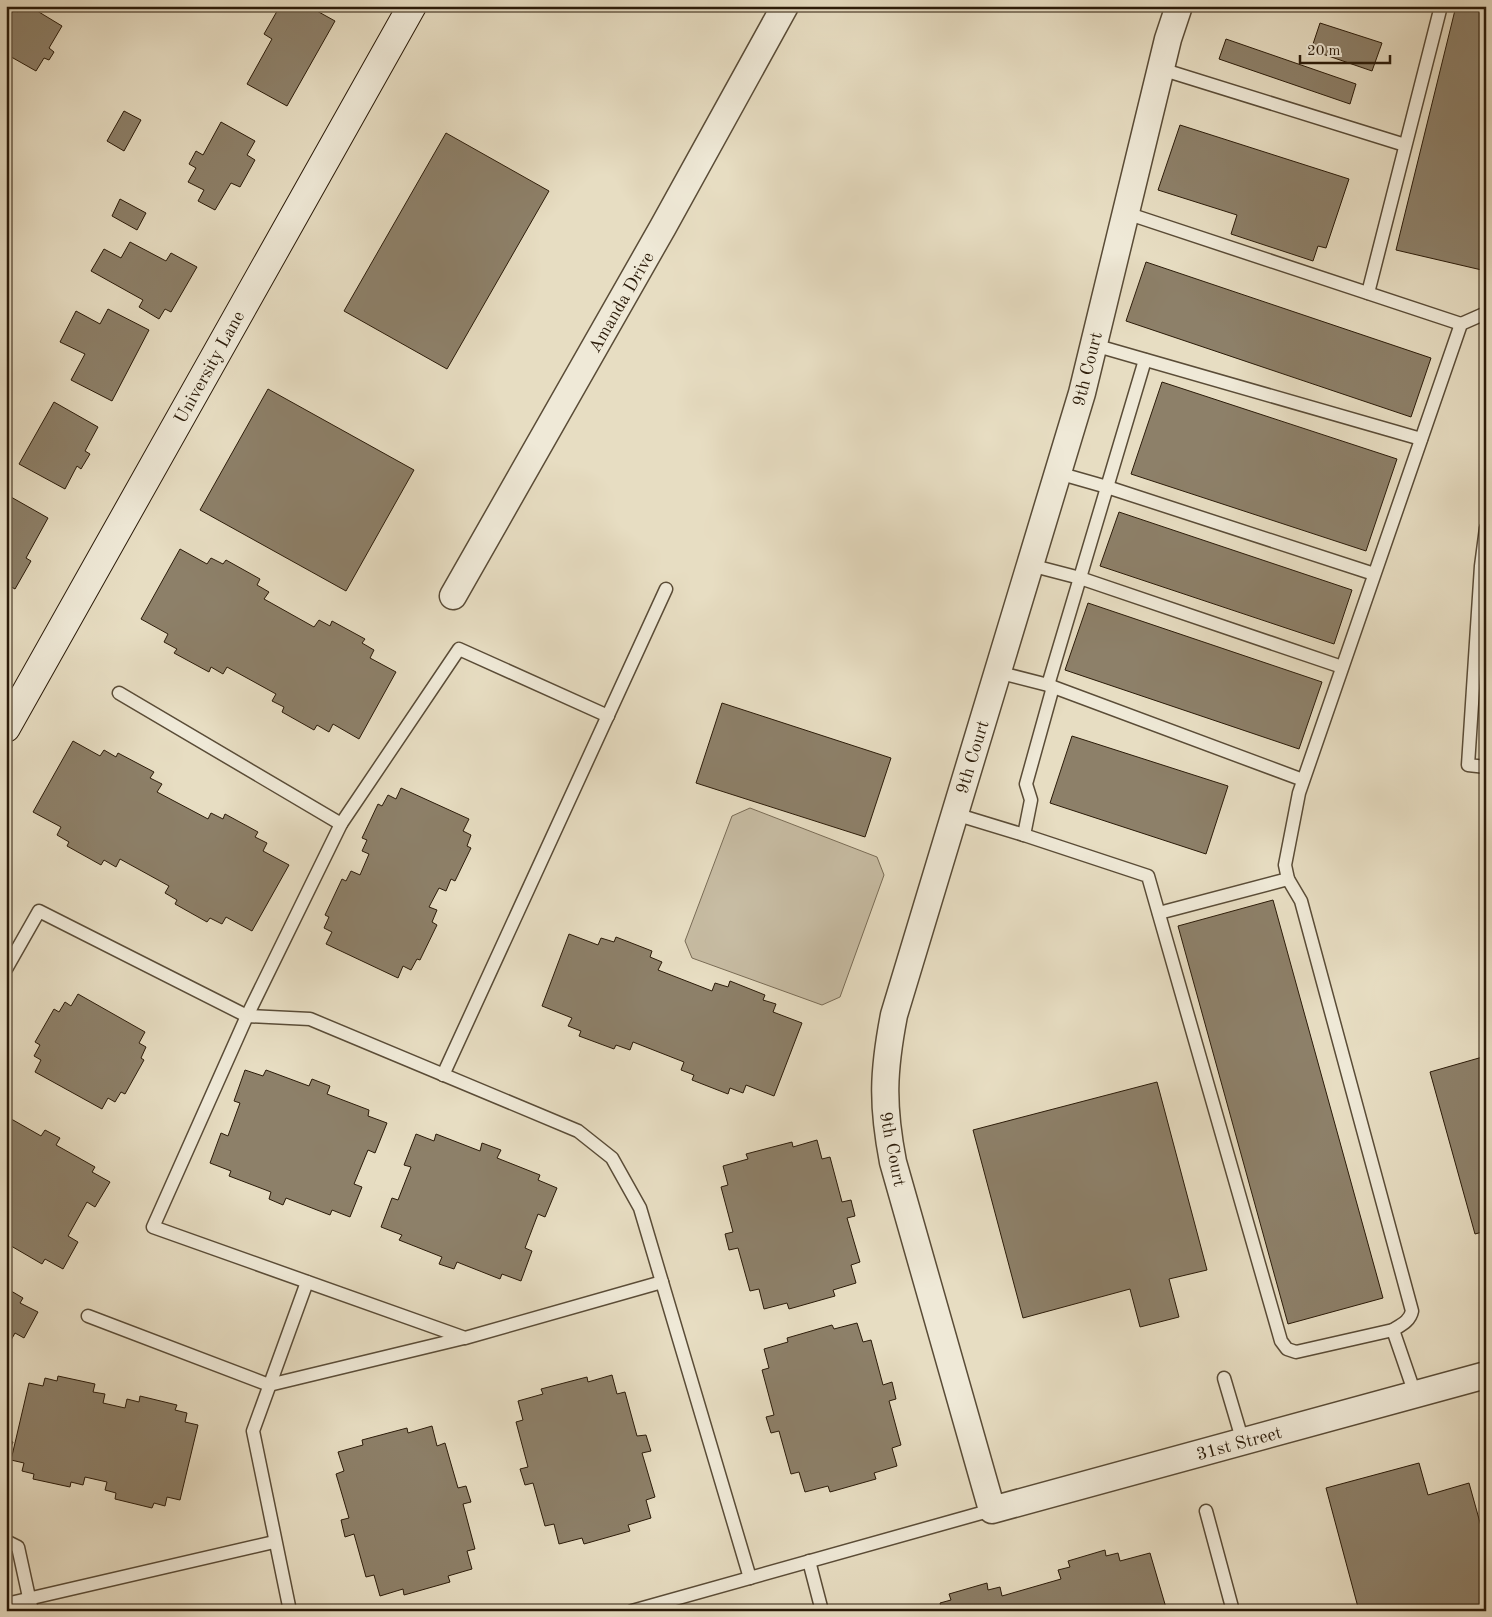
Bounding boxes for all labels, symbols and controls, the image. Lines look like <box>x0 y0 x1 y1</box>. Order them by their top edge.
scale bar <box>1300 32 1390 64</box>
text: 20 m <box>1307 44 1341 59</box>
street label: Amanda Drive <box>586 249 658 356</box>
street label: University Lane <box>172 308 248 427</box>
street label: 9th Court <box>1070 330 1106 408</box>
street label: 9th Court <box>953 718 993 796</box>
street label: 9th Court <box>876 1110 908 1188</box>
street label: 31st Street <box>1195 1424 1284 1464</box>

